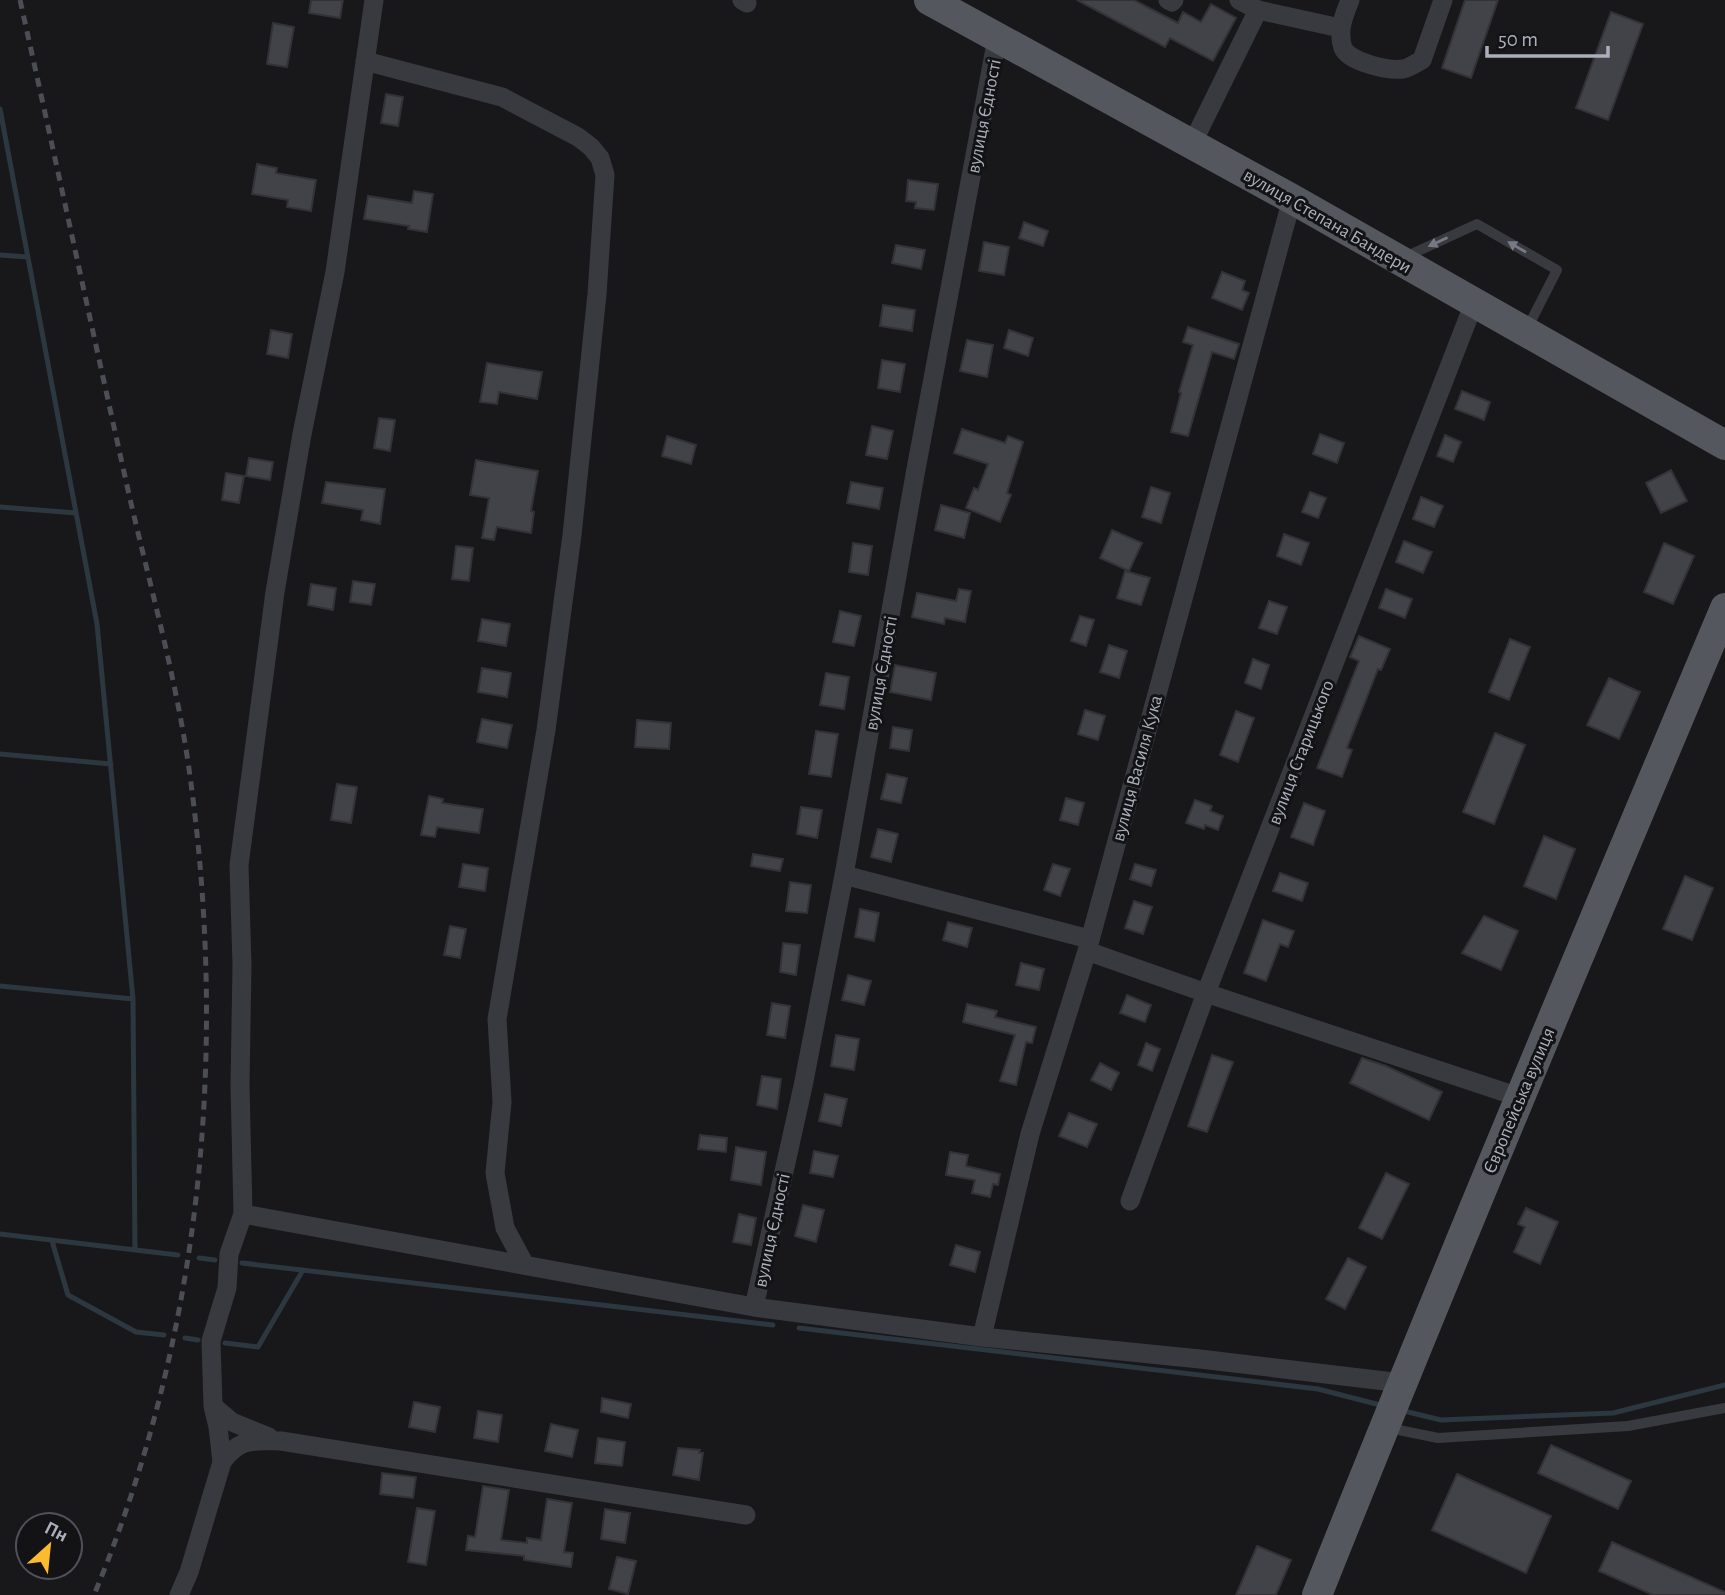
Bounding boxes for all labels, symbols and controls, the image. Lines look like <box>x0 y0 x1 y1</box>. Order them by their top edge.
scale bar <box>1487 14 1608 58</box>
text: 50 m <box>1498 29 1538 50</box>
street label: вулиця Єдності <box>964 58 1005 175</box>
street label: вулиця Степана Бандери <box>1240 165 1415 277</box>
one-way arrow <box>1428 236 1448 248</box>
one-way arrow <box>1507 241 1526 253</box>
street label: вулиця Єдності <box>862 614 901 732</box>
street label: вулиця Старицького <box>1265 678 1338 827</box>
street label: вулиця Василя Кука <box>1109 693 1166 844</box>
street label: Європейська вулиця <box>1480 1025 1559 1176</box>
street label: вулиця Єдності <box>751 1172 794 1289</box>
north arrow <box>14 1511 84 1581</box>
text: Пн <box>41 1518 71 1546</box>

